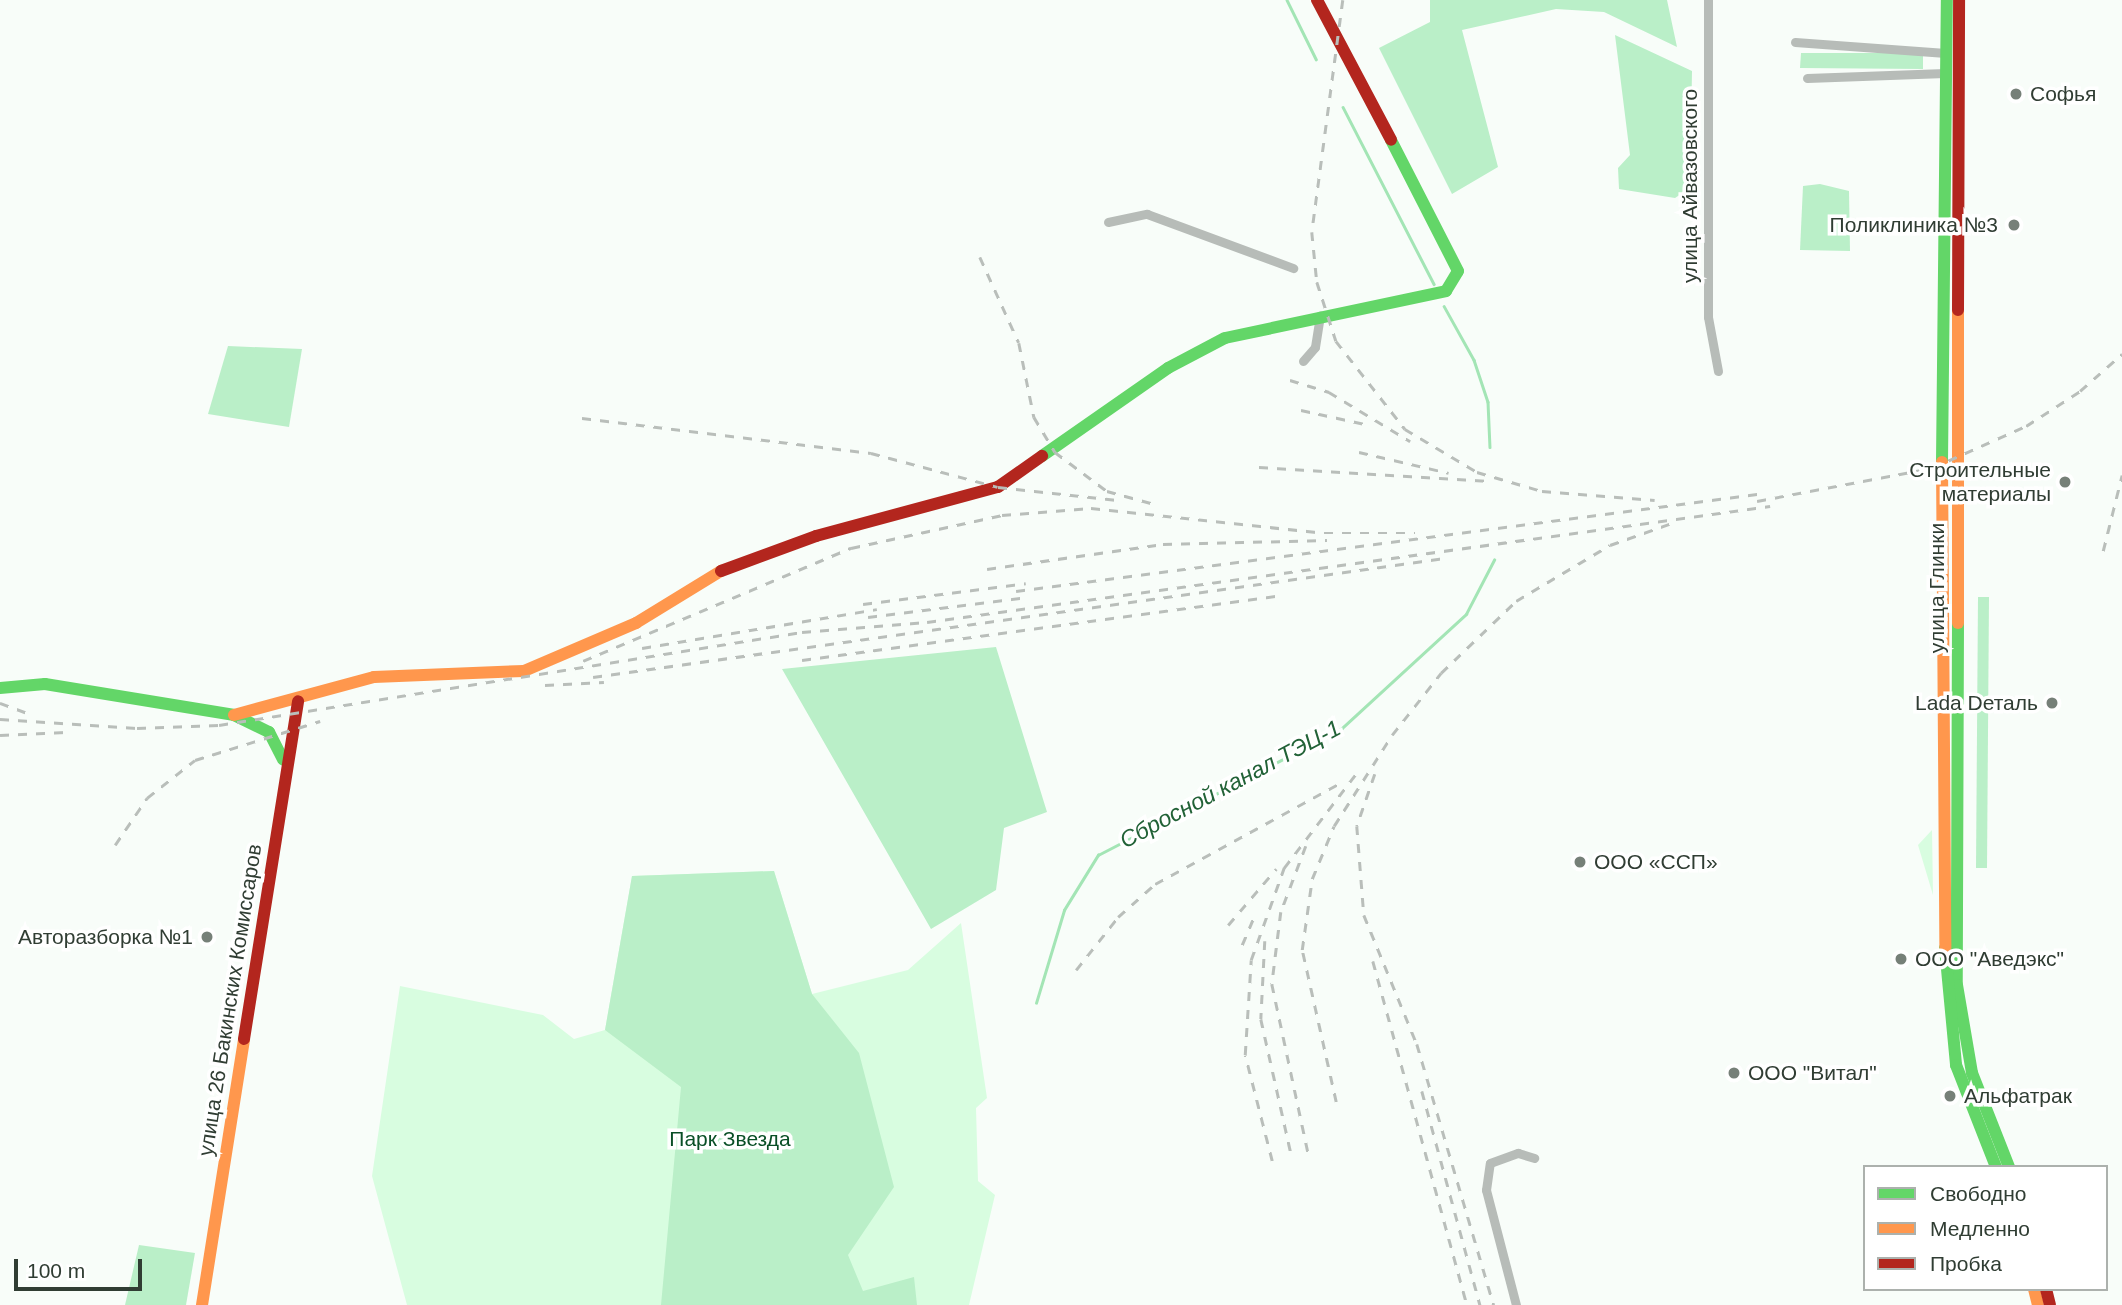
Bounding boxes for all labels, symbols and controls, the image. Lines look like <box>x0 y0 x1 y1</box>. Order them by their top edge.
place label: Софья <box>2030 81 2096 107</box>
marker: Софья <box>2008 86 2024 102</box>
street label: улица Айвазовского <box>1677 89 1703 283</box>
place label: Поликлиника №3 <box>1830 212 1998 238</box>
marker: Поликлиника №3 <box>2004 215 2024 235</box>
place label: Строительные материалы <box>1909 457 2051 507</box>
marker: Строительные материалы <box>2057 474 2073 490</box>
street label: улица Глинки <box>1924 523 1950 653</box>
place label: Lada Dеталь <box>1915 690 2038 716</box>
marker: Lada Dеталь <box>2044 695 2060 711</box>
water label: Сбросной канал ТЭЦ-1 <box>1115 714 1345 854</box>
street label: улица 26 Бакинских Комиссаров <box>193 842 267 1158</box>
place label: ООО «ССП» <box>1594 849 1718 875</box>
marker: ООО «ССП» <box>1572 854 1588 870</box>
place label: Авторазборка №1 <box>18 924 193 950</box>
marker: Авторазборка №1 <box>199 929 215 945</box>
place label: ООО "Аведэкс" <box>1915 946 2064 972</box>
marker: ООО "Аведэкс" <box>1893 951 1909 967</box>
place label: ООО "Витал" <box>1748 1060 1877 1086</box>
marker: ООО "Витал" <box>1726 1065 1742 1081</box>
place label: Альфатрак <box>1964 1083 2072 1109</box>
marker: Альфатрак <box>1942 1088 1958 1104</box>
park label: Парк Звезда <box>669 1126 791 1152</box>
legend <box>1863 1165 2108 1291</box>
text: Свободно <box>1930 1182 2027 1205</box>
text: Медленно <box>1930 1217 2030 1240</box>
scale bar <box>18 1246 145 1290</box>
text: Пробка <box>1930 1252 2002 1275</box>
text: 100 m <box>27 1259 85 1282</box>

